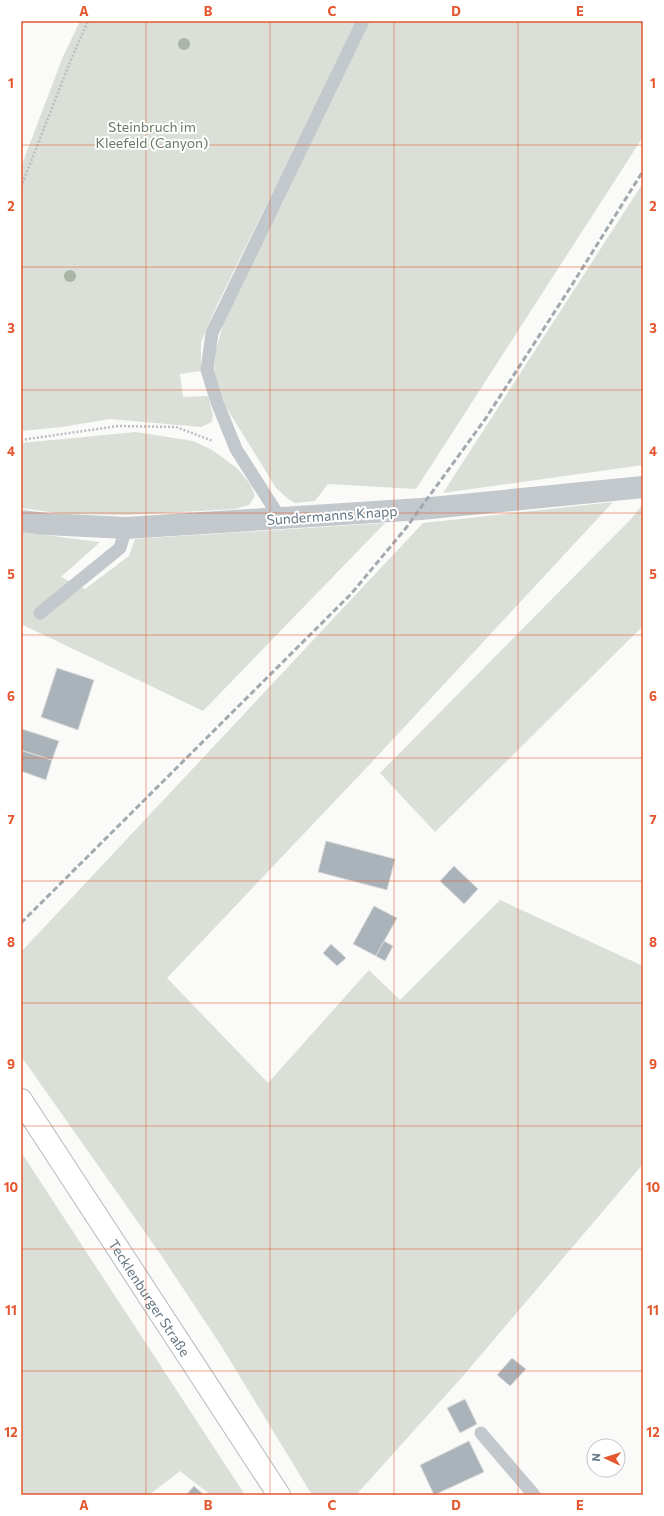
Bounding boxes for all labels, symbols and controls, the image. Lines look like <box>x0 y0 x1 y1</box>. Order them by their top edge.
text: A <box>79 3 89 19</box>
text: B <box>204 3 213 19</box>
text: C <box>328 3 337 19</box>
text: D <box>451 3 461 19</box>
text: E <box>576 3 584 19</box>
text: 1 <box>8 75 14 91</box>
text: 1 <box>650 75 656 91</box>
park label: Steinbruch im Kleefeld (Canyon) <box>96 118 208 151</box>
text: 2 <box>7 198 15 214</box>
text: 2 <box>649 198 657 214</box>
text: 3 <box>7 320 15 336</box>
text: 3 <box>649 320 657 336</box>
text: 4 <box>7 443 15 459</box>
text: 4 <box>649 443 657 459</box>
street label: Sundermanns Knapp <box>266 502 398 528</box>
text: 5 <box>7 566 15 582</box>
text: 5 <box>649 566 657 582</box>
text: 6 <box>7 688 15 704</box>
text: 6 <box>649 688 657 704</box>
text: 7 <box>7 811 15 827</box>
text: 7 <box>649 811 657 827</box>
text: 8 <box>7 934 15 950</box>
text: 8 <box>649 934 657 950</box>
text: 9 <box>7 1056 15 1072</box>
text: 9 <box>649 1056 657 1072</box>
text: 10 <box>4 1179 19 1195</box>
text: 10 <box>646 1179 661 1195</box>
street label: Tecklenburger Straße <box>106 1236 194 1359</box>
text: 11 <box>5 1302 17 1318</box>
text: 11 <box>647 1302 659 1318</box>
text: 12 <box>4 1424 18 1440</box>
text: 12 <box>646 1424 660 1440</box>
north arrow <box>586 1438 626 1478</box>
text: N <box>589 1453 602 1462</box>
text: A <box>79 1497 89 1513</box>
text: B <box>204 1497 213 1513</box>
text: C <box>328 1497 337 1513</box>
text: D <box>451 1497 461 1513</box>
text: E <box>576 1497 584 1513</box>

